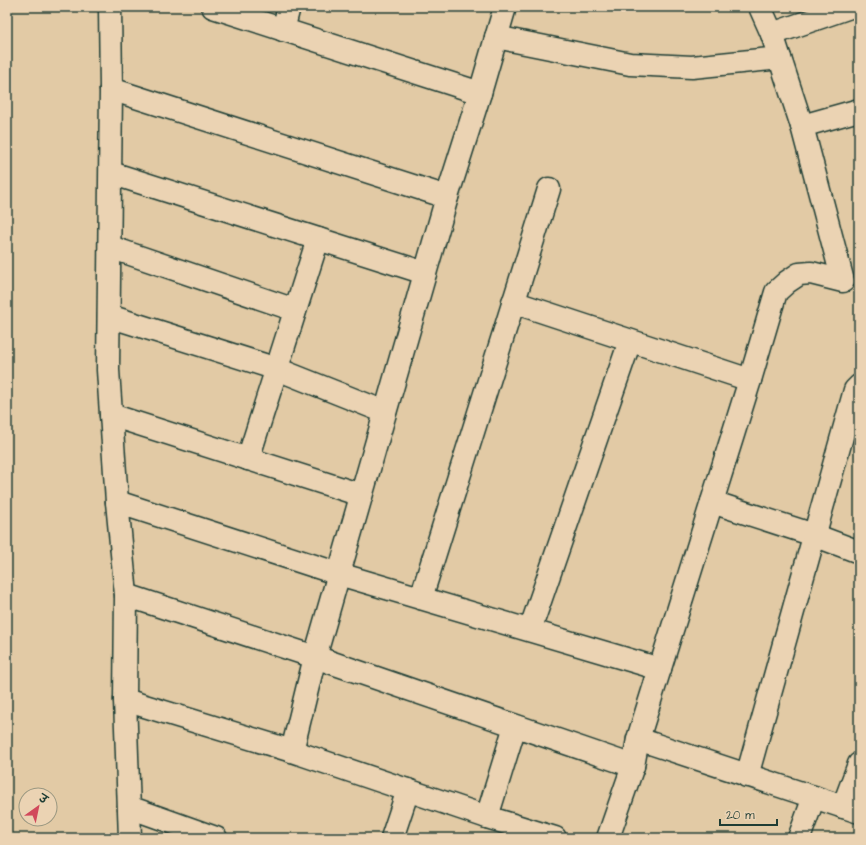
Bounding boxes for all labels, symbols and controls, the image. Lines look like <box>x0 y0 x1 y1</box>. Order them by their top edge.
north arrow <box>18 787 58 827</box>
text: उ <box>35 790 52 808</box>
scale bar <box>720 801 777 827</box>
text: 20 m <box>726 807 755 824</box>

